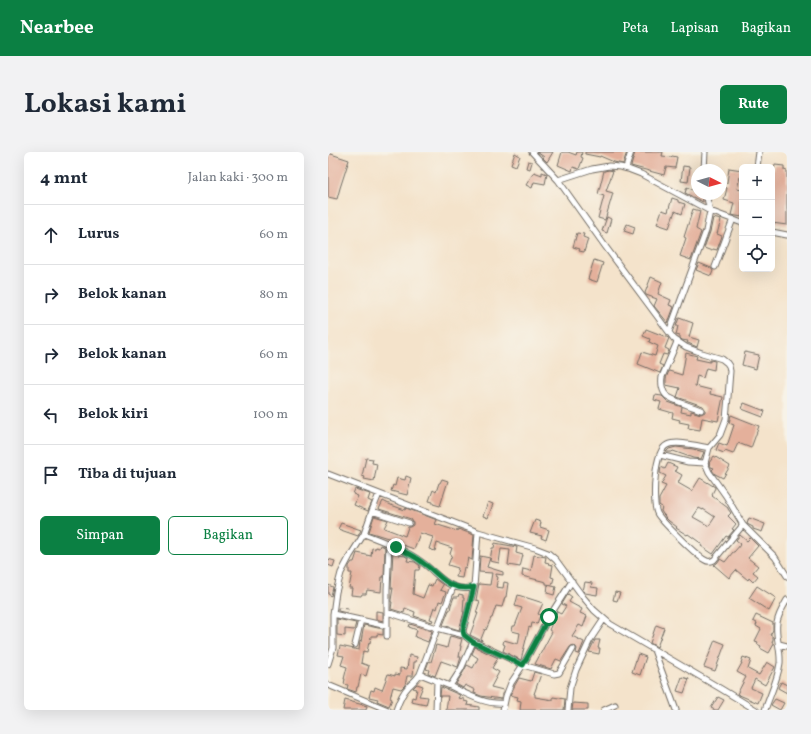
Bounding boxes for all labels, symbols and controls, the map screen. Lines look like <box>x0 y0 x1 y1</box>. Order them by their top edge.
text: Nearbee <box>20 15 94 41</box>
text: Peta <box>622 19 649 38</box>
text: Lapisan <box>671 19 719 38</box>
text: Bagikan <box>741 19 791 38</box>
text: Lokasi kami <box>24 85 186 124</box>
button: Rute <box>720 85 787 124</box>
north arrow <box>691 164 727 200</box>
map controls <box>739 164 775 272</box>
button: + <box>739 164 775 200</box>
text: 4 mnt <box>40 167 88 190</box>
text: Jalan kaki · 300 m <box>188 169 288 187</box>
button: − <box>739 200 775 236</box>
icon: ahead <box>40 224 62 246</box>
text: Lurus <box>78 224 119 245</box>
text: 60 m <box>260 226 288 244</box>
button: locate <box>739 236 775 272</box>
icon: right <box>40 284 62 306</box>
text: Belok kanan <box>78 284 167 305</box>
text: 80 m <box>259 286 288 304</box>
icon: right <box>40 344 62 366</box>
text: Belok kanan <box>78 344 167 365</box>
text: 60 m <box>260 346 288 364</box>
icon: left <box>40 404 62 426</box>
text: Belok kiri <box>78 404 148 425</box>
text: 100 m <box>253 406 288 424</box>
icon: arrive <box>40 464 62 486</box>
text: Tiba di tujuan <box>78 464 177 485</box>
button: Simpan <box>40 516 160 555</box>
button: Bagikan <box>168 516 288 555</box>
route end <box>387 538 405 556</box>
route start <box>540 608 558 626</box>

